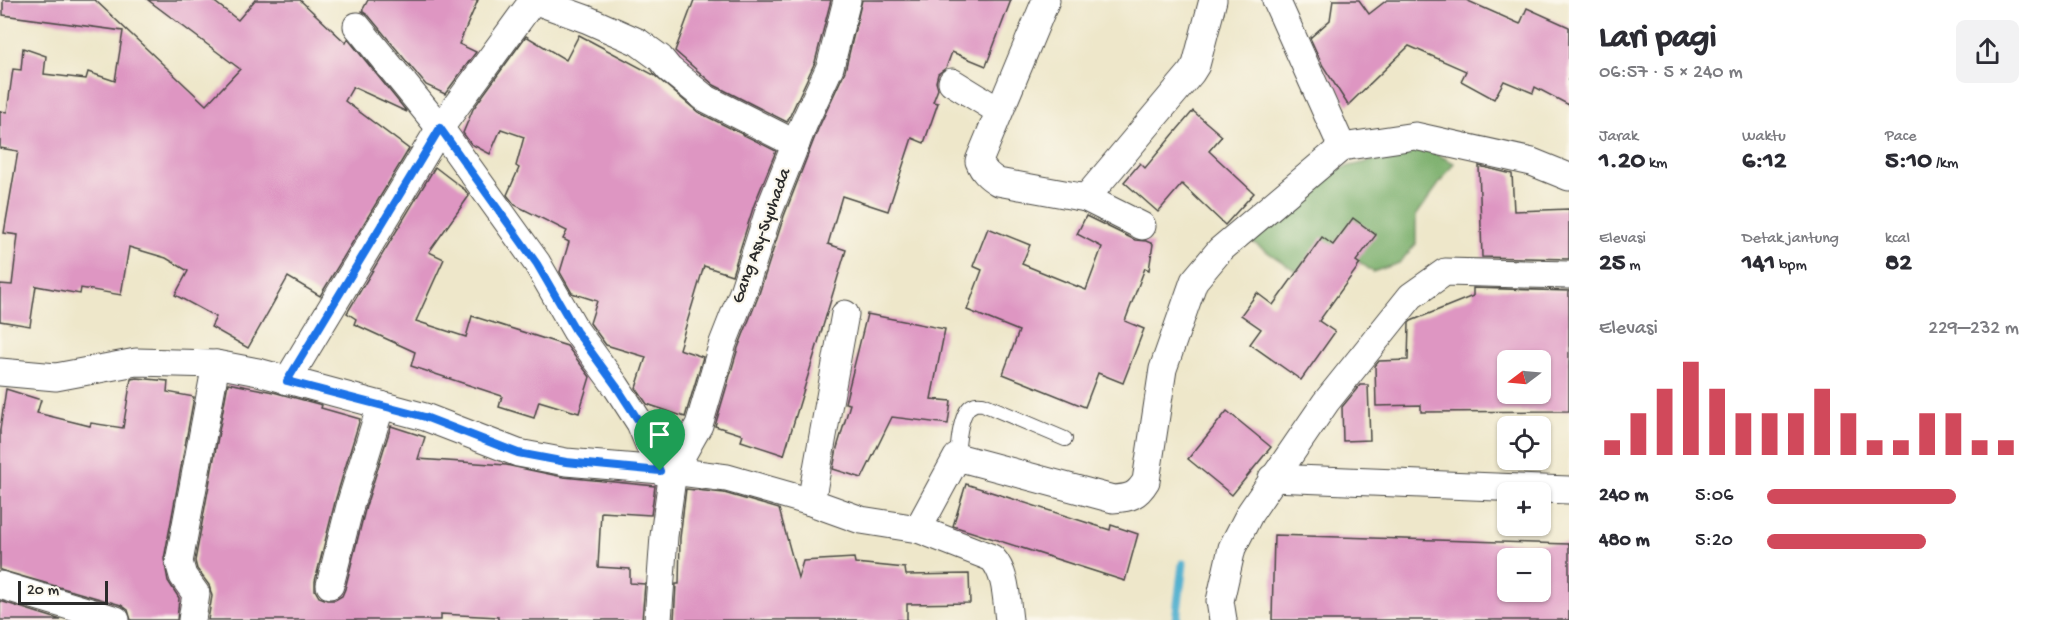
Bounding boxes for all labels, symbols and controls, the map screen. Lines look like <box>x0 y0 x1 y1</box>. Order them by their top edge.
text: Lari pagi <box>1599 20 1717 58</box>
button: share <box>1956 20 2019 83</box>
text: 06:57 · 5 × 240 m <box>1599 62 1743 85</box>
text: Jarak <box>1599 128 1638 147</box>
text: Waktu <box>1742 128 1786 147</box>
text: Pace <box>1885 128 1916 147</box>
text: 1.20 <box>1599 147 1645 178</box>
text: 6:12 <box>1742 147 1787 178</box>
text: 5:10 <box>1885 147 1932 178</box>
text: km <box>1645 155 1667 174</box>
text: /km <box>1932 155 1958 174</box>
street label: Gang Asy-Syuhada <box>728 165 796 306</box>
text: Elevasi <box>1599 230 1646 249</box>
text: Detak jantung <box>1742 230 1839 249</box>
text: kcal <box>1885 230 1910 249</box>
text: 25 <box>1599 249 1625 280</box>
text: 141 <box>1742 249 1775 280</box>
text: 82 <box>1885 249 1912 280</box>
text: m <box>1625 257 1641 276</box>
text: bpm <box>1775 257 1807 276</box>
text: Elevasi <box>1599 318 1658 341</box>
text: 229–232 m <box>1928 318 2019 341</box>
north arrow <box>1497 350 1551 404</box>
map controls <box>1497 350 1551 602</box>
pin <box>634 409 685 471</box>
button: locate <box>1497 416 1551 470</box>
icon: arrive <box>643 418 676 451</box>
button: + <box>1497 482 1551 536</box>
text: 240 m <box>1599 485 1649 508</box>
text: 5:06 <box>1695 485 1733 508</box>
text: 480 m <box>1599 530 1650 553</box>
text: 5:20 <box>1695 530 1733 553</box>
button: − <box>1497 548 1551 602</box>
scale bar <box>18 578 108 606</box>
text: 20 m <box>27 582 59 601</box>

